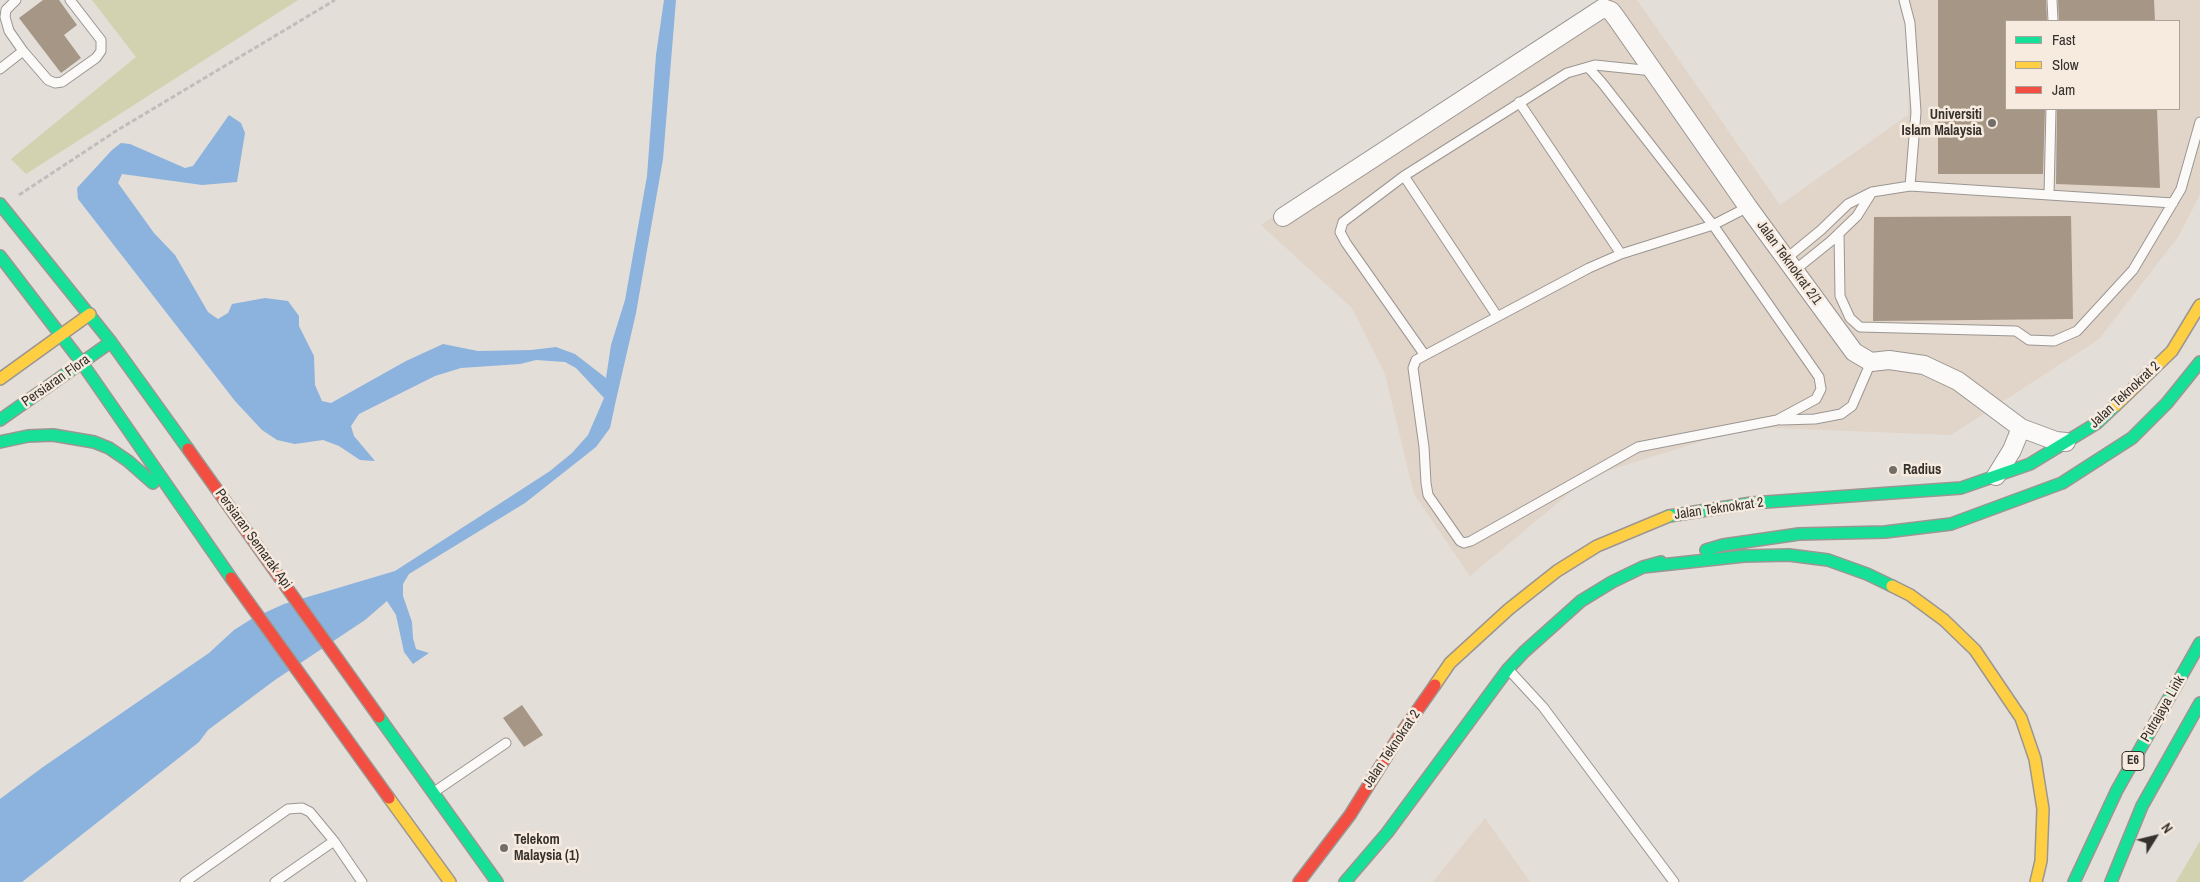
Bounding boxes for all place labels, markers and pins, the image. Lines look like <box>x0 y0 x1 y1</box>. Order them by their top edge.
place label: Universiti Islam Malaysia <box>1902 107 1982 140</box>
marker: Universiti Islam Malaysia <box>1986 117 1998 129</box>
place label: Radius <box>1903 462 1941 478</box>
marker: Radius <box>1887 464 1899 476</box>
place label: Telekom Malaysia (1) <box>514 832 579 864</box>
marker: Telekom Malaysia (1) <box>498 842 510 854</box>

